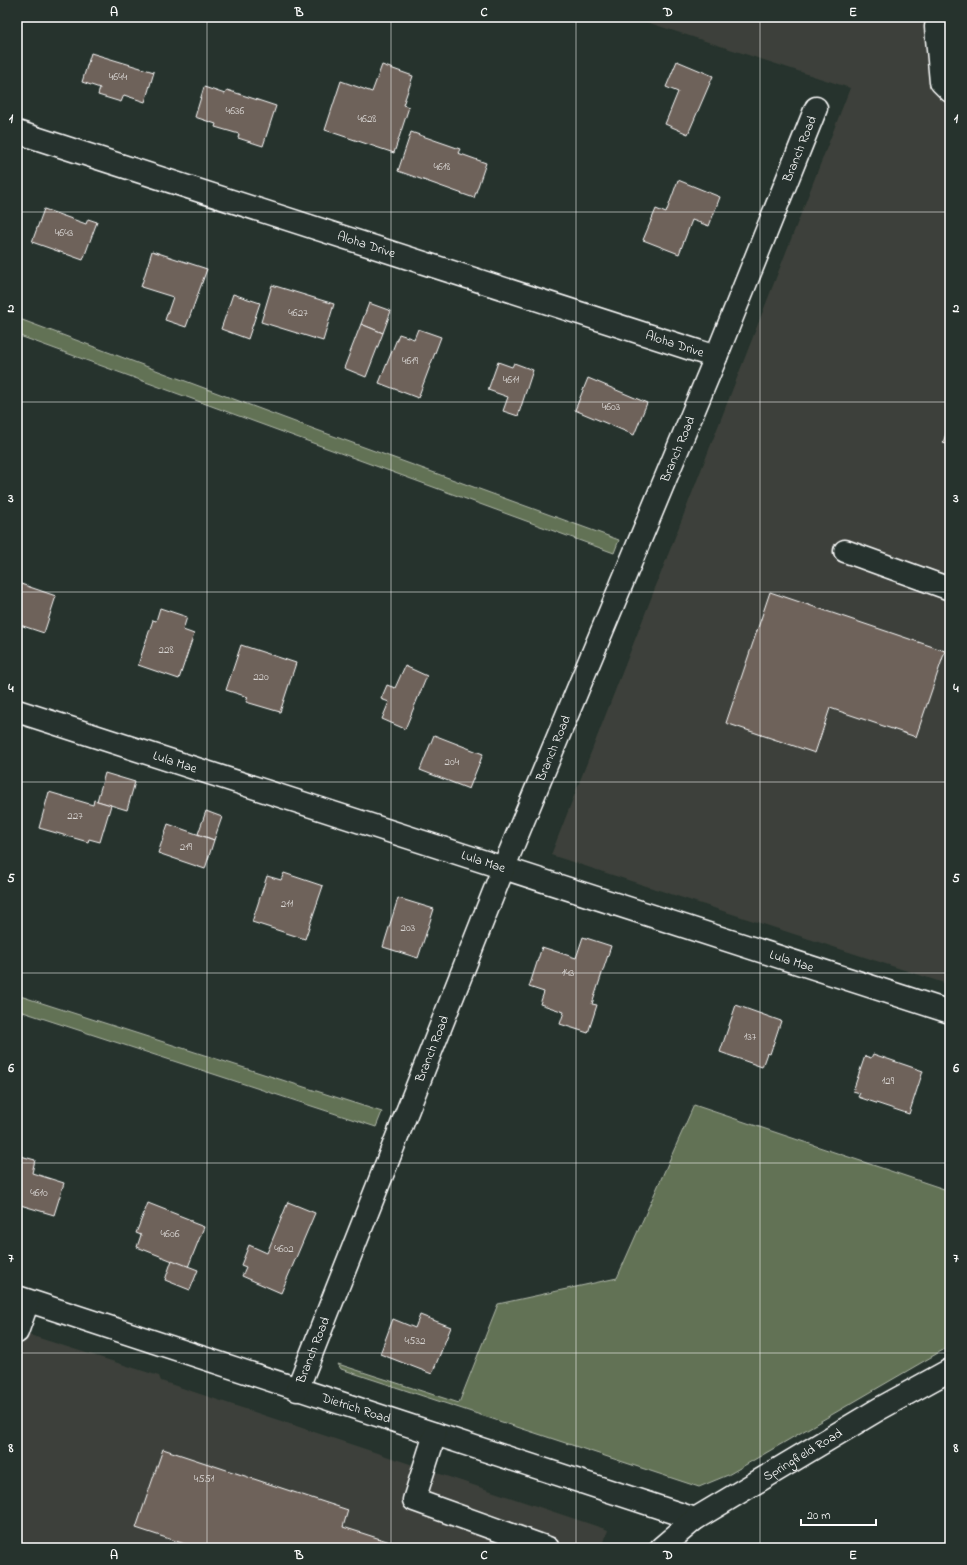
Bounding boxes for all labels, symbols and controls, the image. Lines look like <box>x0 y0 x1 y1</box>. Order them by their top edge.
text: A <box>110 3 118 22</box>
text: B <box>294 3 304 22</box>
text: C <box>480 3 488 22</box>
text: D <box>662 3 673 22</box>
text: E <box>849 3 857 22</box>
house number: 4644 <box>109 69 128 85</box>
house number: 4636 <box>226 103 245 119</box>
text: 1 <box>9 109 14 128</box>
text: 1 <box>954 109 959 128</box>
house number: 4628 <box>358 111 376 127</box>
street label: Branch Road <box>777 112 822 186</box>
house number: 4618 <box>434 159 451 175</box>
house number: 4643 <box>55 225 74 241</box>
street label: Aloha Drive <box>335 226 398 263</box>
text: 2 <box>7 299 15 318</box>
text: 2 <box>952 299 960 318</box>
house number: 4627 <box>288 305 308 321</box>
street label: Aloha Drive <box>643 325 706 362</box>
house number: 4619 <box>402 353 419 369</box>
house number: 4611 <box>503 372 520 388</box>
house number: 4603 <box>602 399 621 415</box>
street label: Branch Road <box>655 413 700 486</box>
text: 3 <box>7 489 14 508</box>
text: 3 <box>952 489 959 508</box>
house number: 228 <box>158 642 174 658</box>
house number: 220 <box>253 669 269 685</box>
text: 4 <box>7 679 14 698</box>
text: 4 <box>952 679 959 698</box>
street label: Branch Road <box>531 712 576 785</box>
street label: Lula Mae <box>150 746 200 778</box>
house number: 204 <box>445 754 460 770</box>
house number: 227 <box>67 808 83 824</box>
house number: 219 <box>180 839 193 855</box>
street label: Lula Mae <box>459 845 508 878</box>
text: 5 <box>7 869 15 888</box>
text: 5 <box>952 869 960 888</box>
house number: 211 <box>281 896 294 912</box>
house number: 203 <box>401 920 416 936</box>
street label: Lula Mae <box>767 945 816 977</box>
house number: 143 <box>562 965 575 981</box>
street label: Branch Road <box>410 1012 454 1086</box>
house number: 137 <box>744 1029 757 1045</box>
text: 6 <box>7 1059 14 1078</box>
text: 6 <box>952 1059 959 1078</box>
house number: 129 <box>882 1073 895 1089</box>
house number: 4610 <box>30 1185 48 1201</box>
house number: 4606 <box>161 1226 180 1242</box>
house number: 4602 <box>274 1241 294 1257</box>
text: 7 <box>8 1249 14 1268</box>
text: 7 <box>953 1249 959 1268</box>
street label: Branch Road <box>291 1313 335 1387</box>
house number: 4532 <box>405 1333 426 1349</box>
street label: Dietrich Road <box>318 1388 394 1429</box>
street label: Springfield Road <box>759 1423 846 1486</box>
text: 8 <box>8 1439 14 1458</box>
text: 8 <box>953 1439 959 1458</box>
house number: 4551 <box>194 1471 215 1487</box>
scale bar <box>801 1501 876 1527</box>
text: 20 m <box>807 1507 830 1525</box>
text: A <box>110 1546 118 1565</box>
text: B <box>294 1546 304 1565</box>
text: C <box>480 1546 488 1565</box>
text: D <box>662 1546 673 1565</box>
text: E <box>849 1546 857 1565</box>

